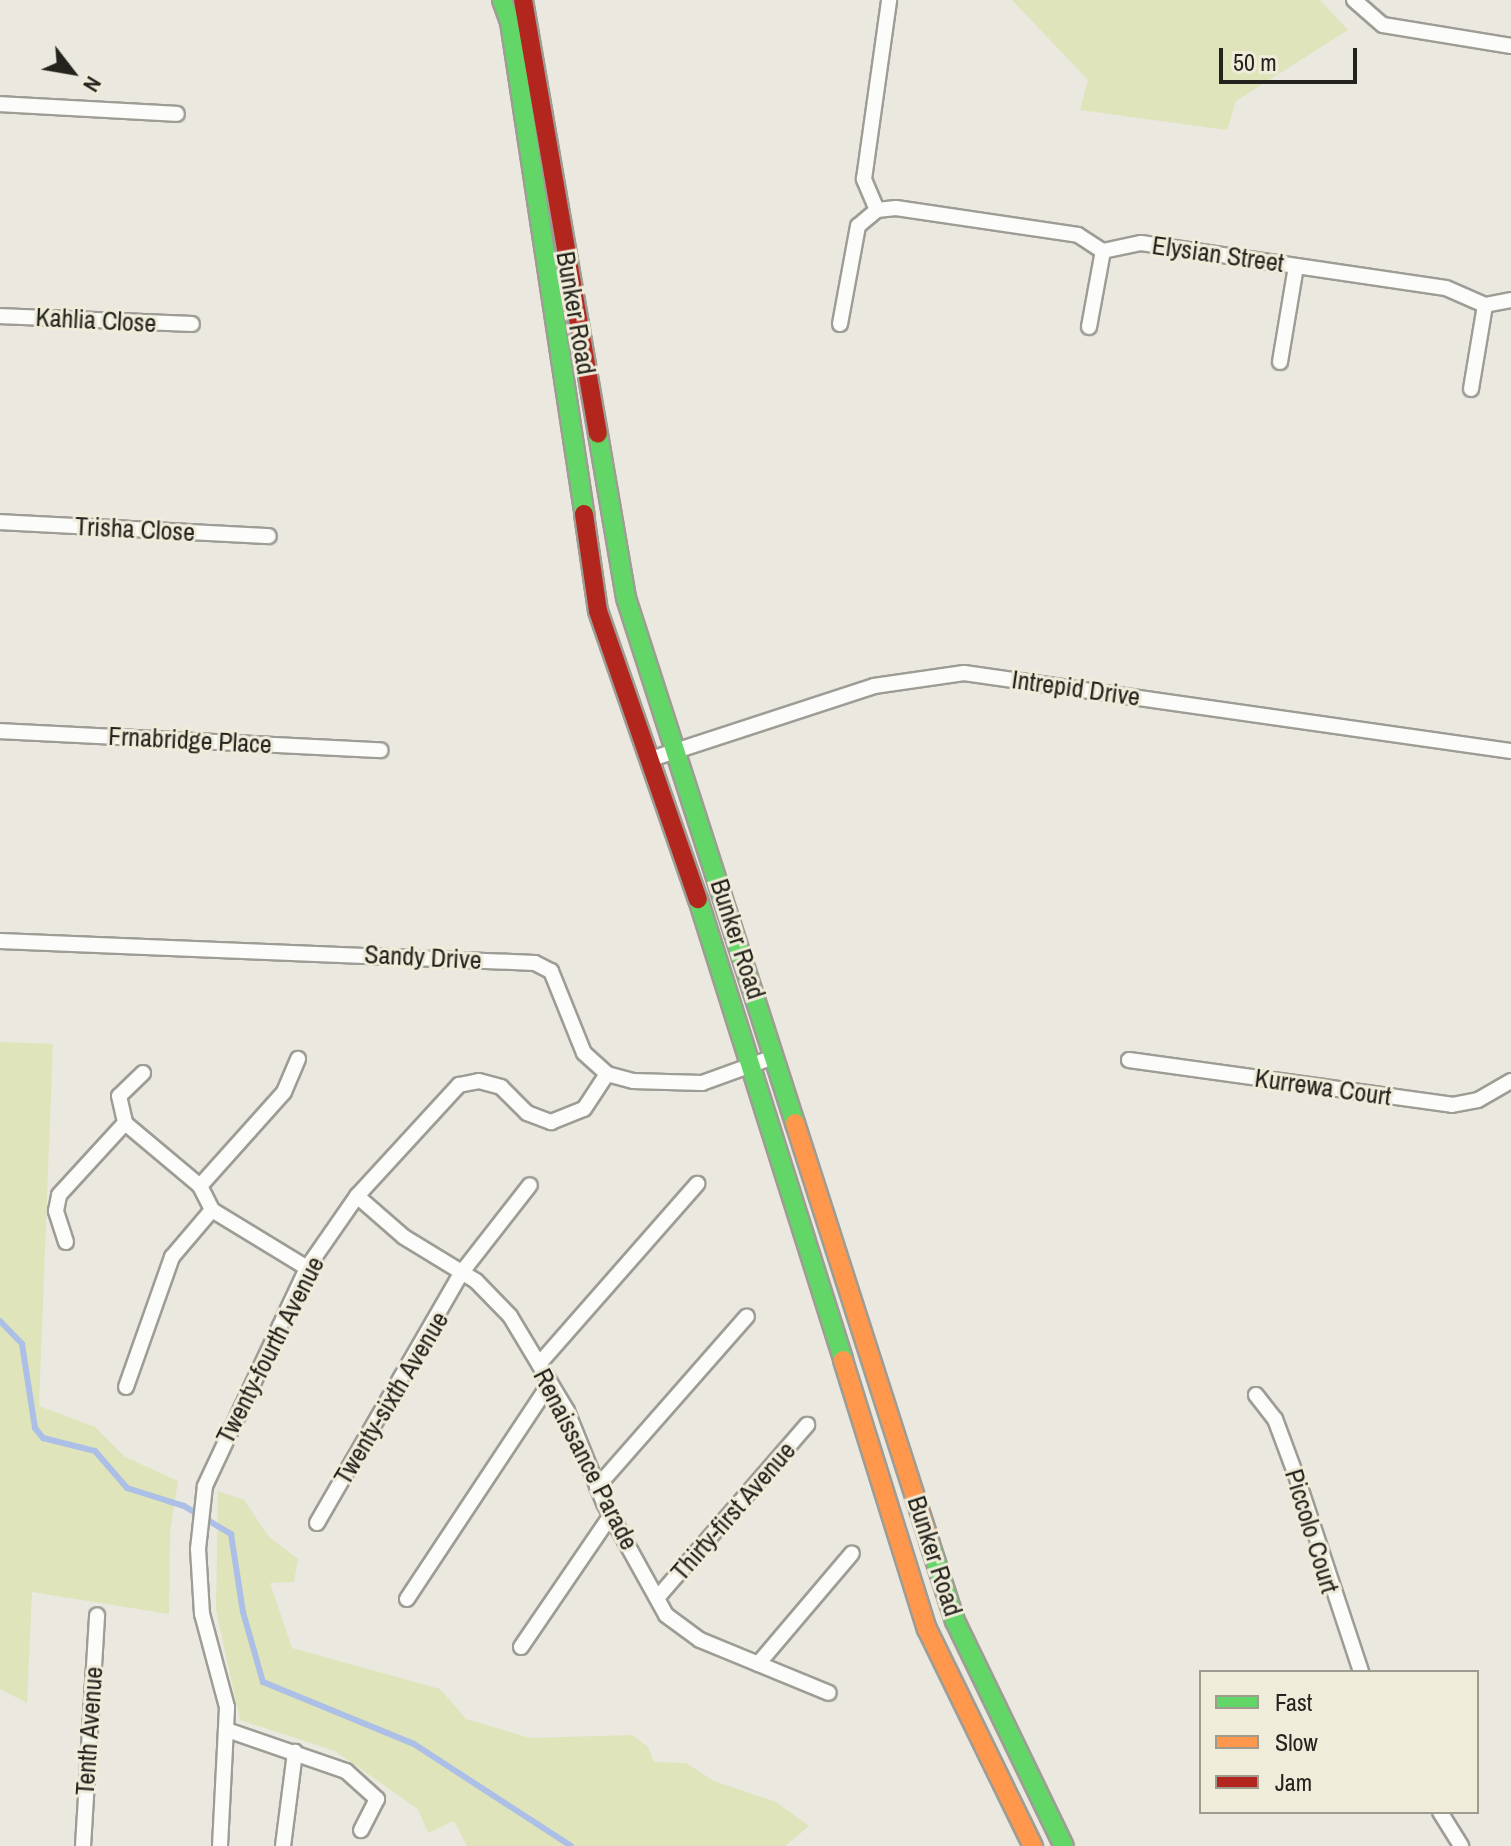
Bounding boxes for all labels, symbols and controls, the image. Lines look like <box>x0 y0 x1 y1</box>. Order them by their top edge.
north arrow <box>32 32 112 112</box>
scale bar <box>1223 32 1361 82</box>
text: 50 m <box>1233 46 1277 78</box>
text: N <box>76 71 109 98</box>
street label: Elysian Street <box>1150 229 1286 279</box>
street label: Bunker Road <box>550 249 602 377</box>
street label: Kahlia Close <box>35 301 157 339</box>
street label: Trisha Close <box>74 510 196 548</box>
street label: Intrepid Drive <box>1010 664 1142 712</box>
street label: Frnabridge Place <box>108 720 272 760</box>
street label: Bunker Road <box>704 875 772 1003</box>
street label: Sandy Drive <box>364 938 482 976</box>
street label: Kurrewa Court <box>1253 1062 1393 1112</box>
street label: Twenty-fourth Avenue <box>209 1251 331 1449</box>
street label: Twenty-sixth Avenue <box>327 1305 455 1491</box>
street label: Renaissance Parade <box>527 1363 645 1555</box>
street label: Thirty-first Avenue <box>664 1435 802 1587</box>
street label: Piccolo Court <box>1278 1465 1346 1597</box>
street label: Bunker Road <box>901 1492 969 1620</box>
street label: Tenth Avenue <box>69 1665 109 1797</box>
legend <box>1199 1670 1479 1814</box>
text: Fast <box>1275 1686 1312 1718</box>
text: Slow <box>1275 1726 1318 1758</box>
text: Jam <box>1275 1766 1312 1798</box>

